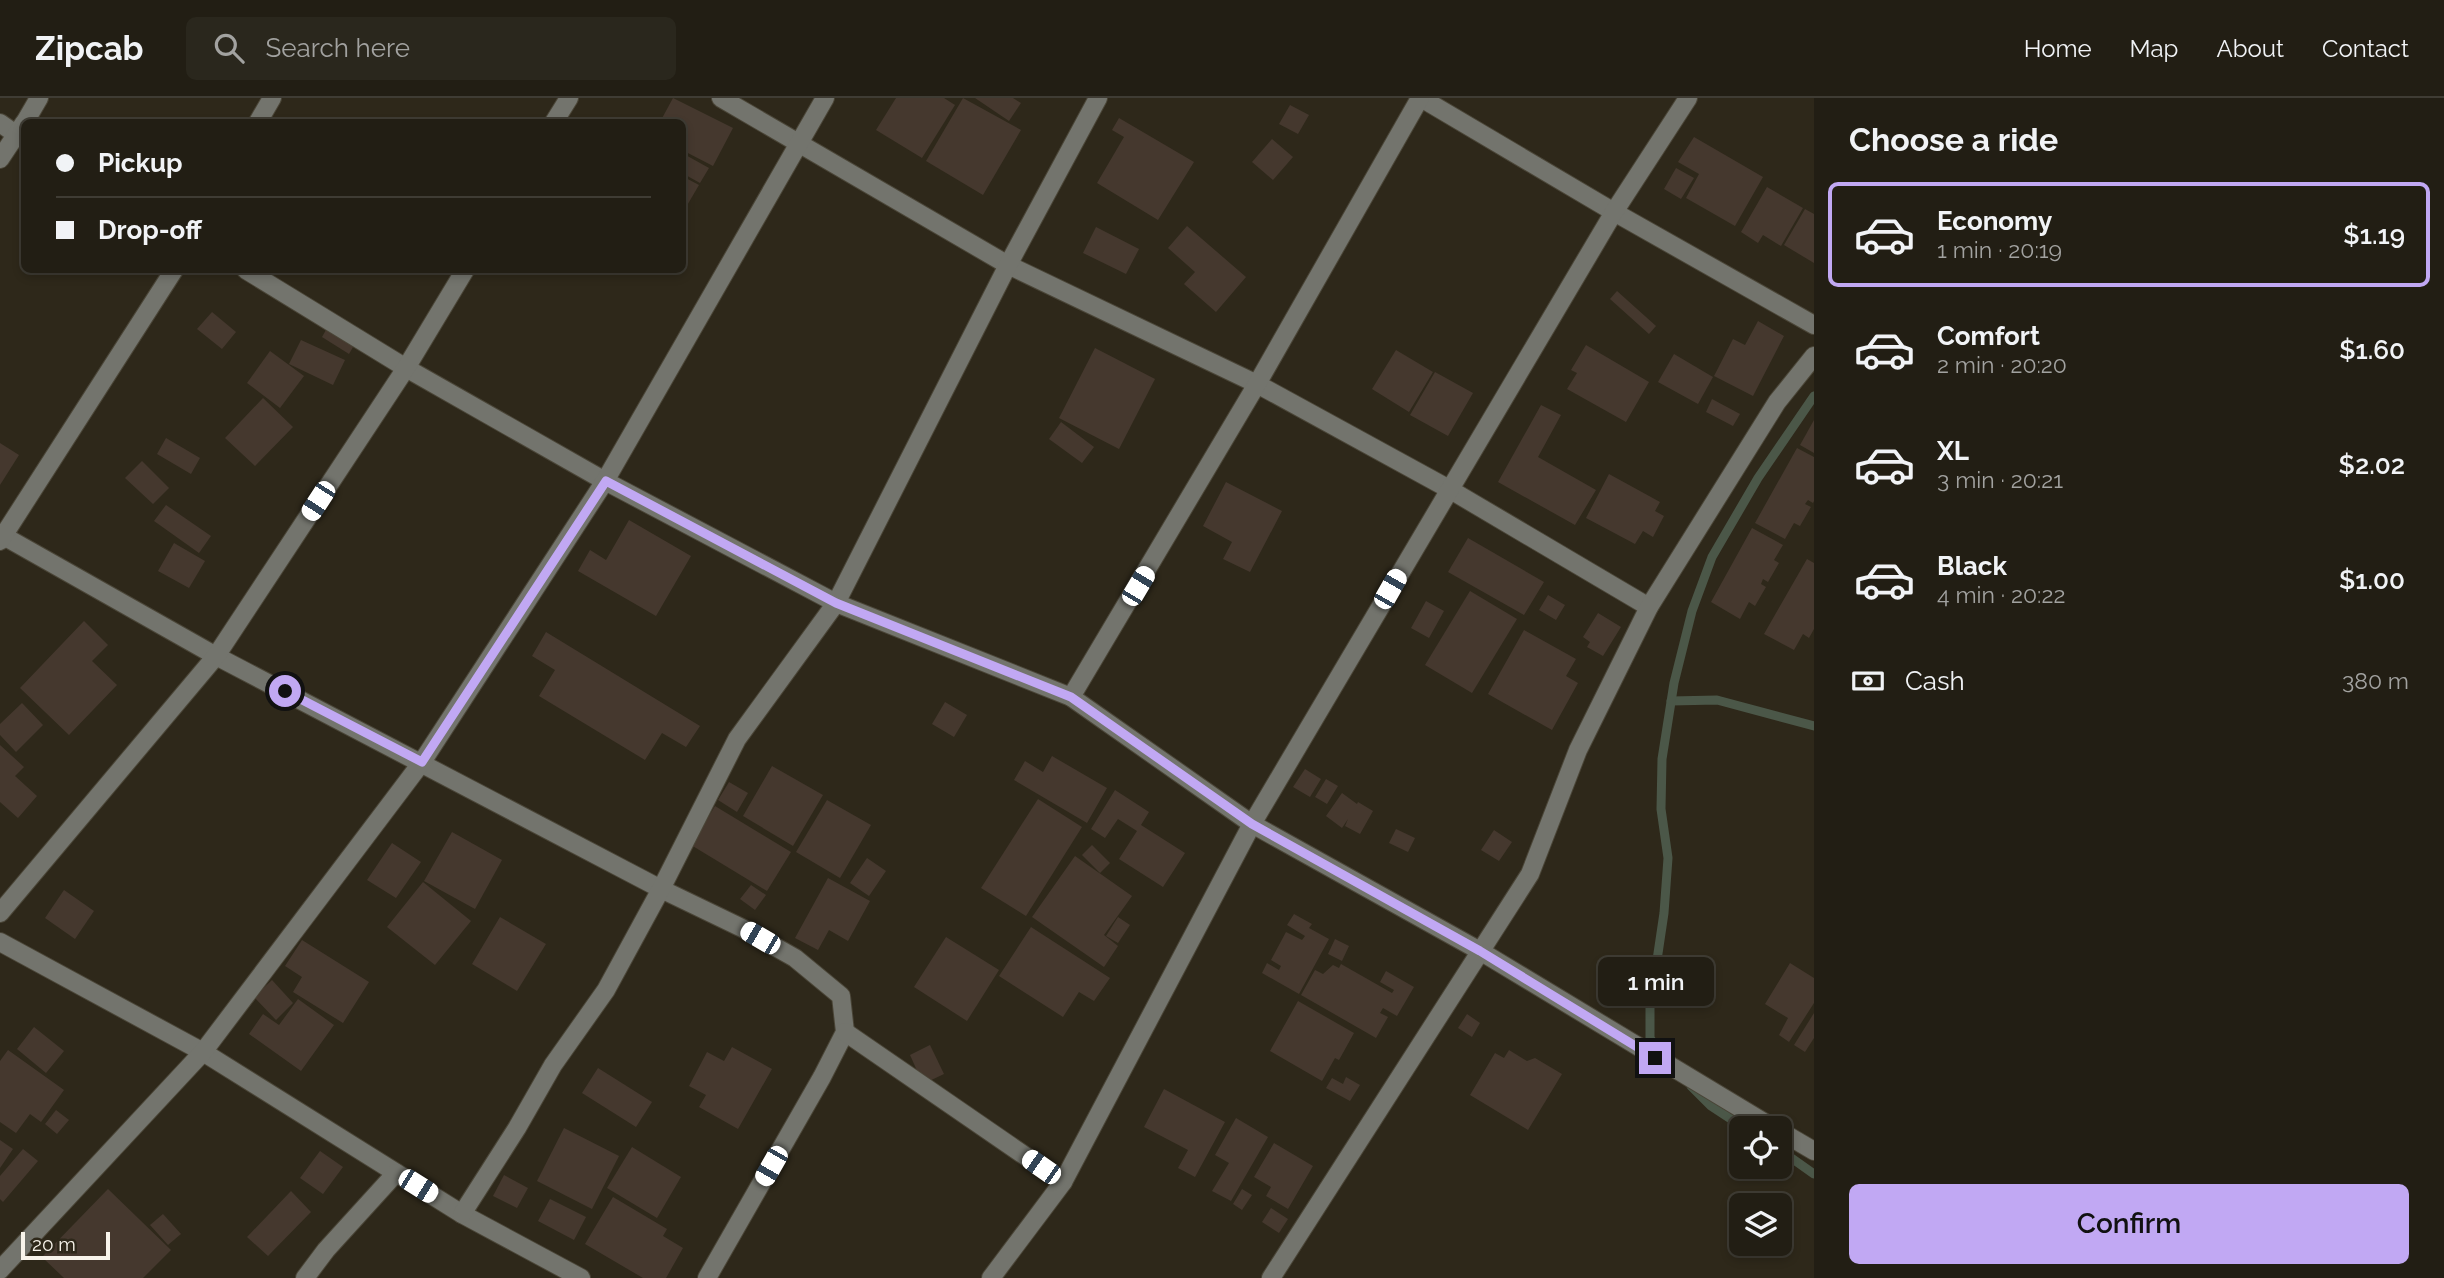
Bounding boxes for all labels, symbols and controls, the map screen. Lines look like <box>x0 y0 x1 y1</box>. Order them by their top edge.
search box <box>186 17 676 80</box>
text: Zipcab <box>35 29 144 68</box>
icon: search <box>210 29 248 67</box>
text: Search here <box>266 33 410 63</box>
text: Home <box>2024 34 2092 63</box>
text: Map <box>2130 34 2178 63</box>
text: About <box>2216 34 2284 63</box>
text: Contact <box>2322 34 2409 63</box>
text: Choose a ride <box>1849 121 2058 158</box>
text: Pickup <box>98 148 183 178</box>
icon: car <box>1853 203 1916 266</box>
text: Economy <box>1937 206 2052 236</box>
text: Drop-off <box>98 215 202 245</box>
text: $1.19 <box>2343 220 2405 250</box>
text: 1 min · 20:19 <box>1937 236 2062 263</box>
icon: car <box>1853 318 1916 381</box>
text: Comfort <box>1937 321 2040 351</box>
text: $1.60 <box>2339 335 2405 365</box>
text: 2 min · 20:20 <box>1937 351 2067 378</box>
icon: car <box>1853 433 1916 496</box>
text: XL <box>1937 436 1969 466</box>
text: $2.02 <box>2339 450 2405 480</box>
text: 3 min · 20:21 <box>1937 466 2063 493</box>
car <box>298 478 339 524</box>
icon: car <box>1853 548 1916 611</box>
text: Black <box>1937 551 2007 581</box>
car <box>1119 563 1158 609</box>
text: $1.00 <box>2339 565 2405 595</box>
car <box>1371 566 1410 612</box>
text: 4 min · 20:22 <box>1937 581 2065 608</box>
icon: cash <box>1849 662 1887 700</box>
text: Cash <box>1905 666 1965 696</box>
text: 380 m <box>2342 667 2409 694</box>
route start <box>269 675 301 707</box>
car <box>737 918 784 958</box>
callout: 1 min <box>1597 956 1713 1006</box>
text: 1 min <box>1627 968 1685 995</box>
route end <box>1639 1042 1671 1074</box>
map controls <box>1729 1116 1792 1256</box>
button: locate <box>1729 1116 1792 1179</box>
car <box>752 1143 791 1189</box>
car <box>1018 1146 1065 1188</box>
car <box>395 1166 442 1206</box>
button: Confirm <box>1849 1184 2409 1264</box>
button: layers <box>1729 1193 1792 1256</box>
scale bar <box>21 1229 110 1261</box>
text: 20 m <box>32 1233 76 1255</box>

